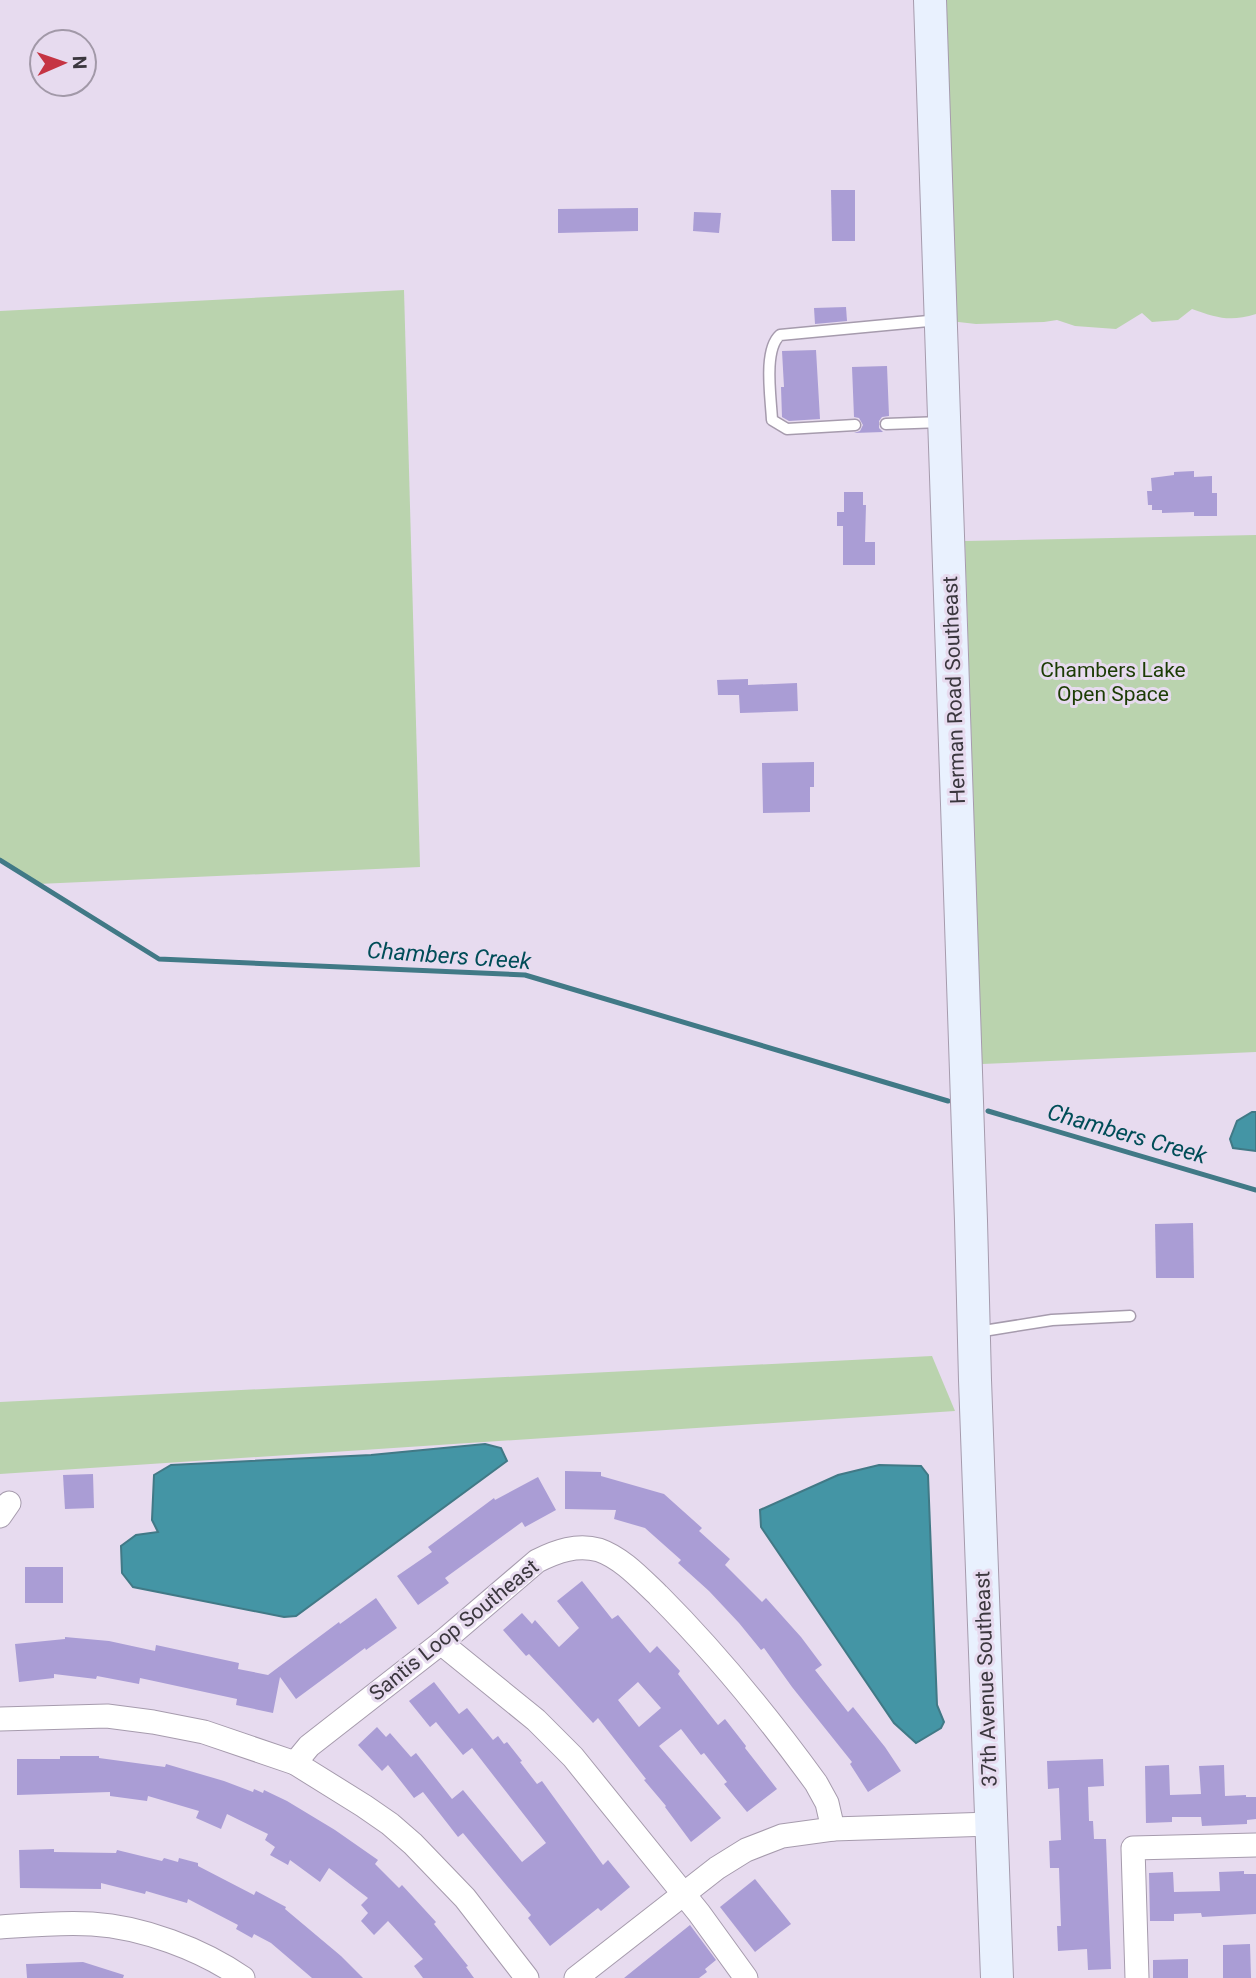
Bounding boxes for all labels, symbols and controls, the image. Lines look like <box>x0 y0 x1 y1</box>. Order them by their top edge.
north arrow <box>28 28 98 98</box>
text: N <box>68 55 91 70</box>
street label: Herman Road Southeast <box>938 576 970 804</box>
park label: Chambers Lake Open Space <box>1040 658 1186 706</box>
water label: Chambers Creek <box>366 937 533 975</box>
water label: Chambers Creek <box>1044 1098 1210 1170</box>
street label: Santis Loop Southeast <box>365 1554 543 1706</box>
street label: 37th Avenue Southeast <box>970 1571 1002 1787</box>

